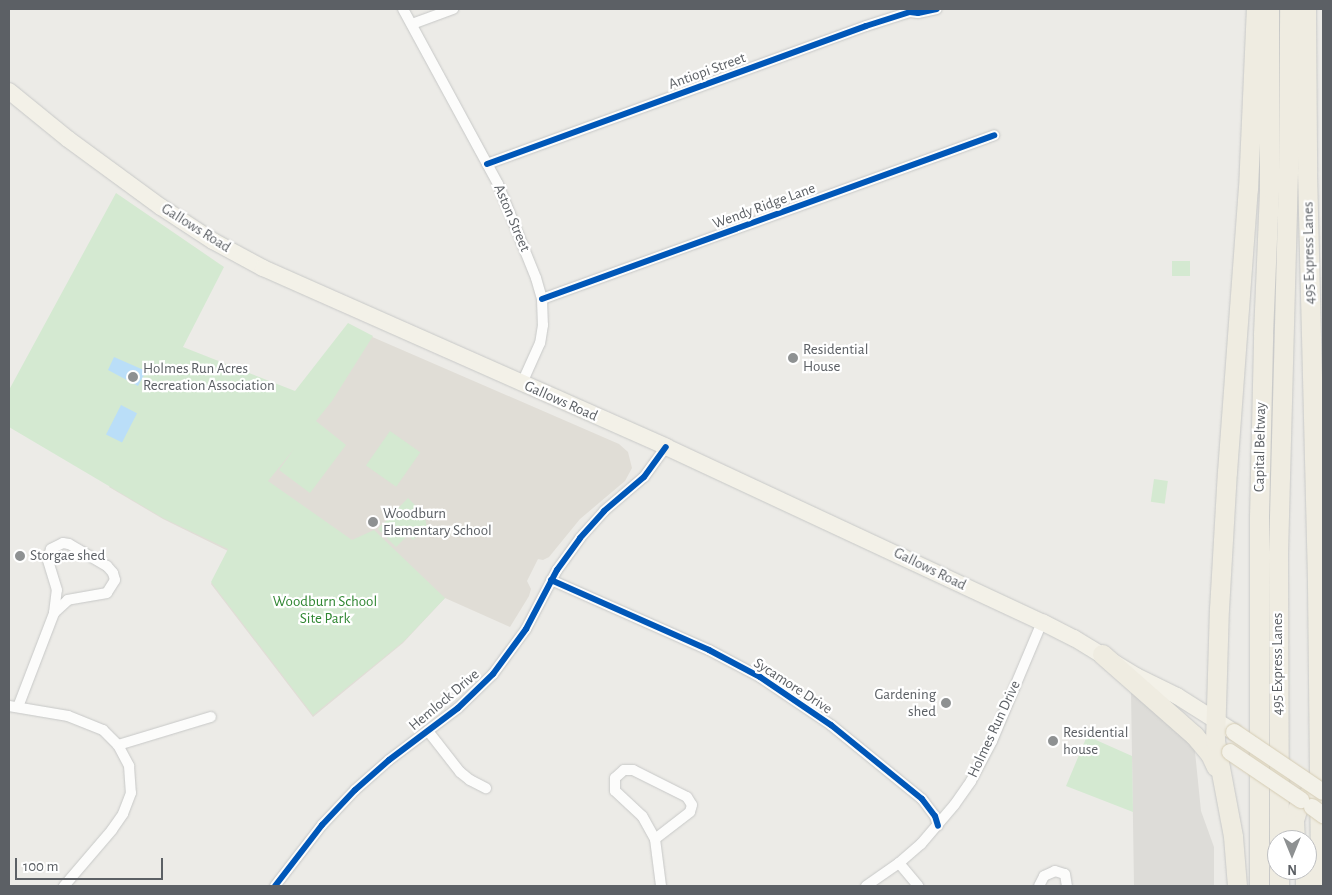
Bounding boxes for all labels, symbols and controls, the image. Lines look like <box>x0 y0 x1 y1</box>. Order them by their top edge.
street label: Antiopi Street <box>666 49 748 93</box>
street label: Wendy Ridge Lane <box>710 179 818 233</box>
street label: Aston Street <box>490 182 534 254</box>
street label: Gallows Road <box>158 200 234 256</box>
street label: 495 Express Lanes <box>1299 201 1319 305</box>
place label: Residential House <box>803 340 868 375</box>
marker: Residential House <box>787 352 799 364</box>
place label: Holmes Run Acres Recreation Association <box>143 359 275 394</box>
marker: Holmes Run Acres Recreation Association <box>127 371 139 383</box>
street label: Gallows Road <box>522 377 600 425</box>
street label: Capital Beltway <box>1250 402 1270 492</box>
place label: Woodburn Elementary School <box>383 504 492 539</box>
marker: Woodburn Elementary School <box>367 516 379 528</box>
street label: Gallows Road <box>891 544 969 594</box>
place label: Storgae shed <box>30 547 105 565</box>
marker: Storgae shed <box>14 550 26 562</box>
park label: Woodburn School Site Park <box>273 592 377 627</box>
street label: 495 Express Lanes <box>1269 613 1287 715</box>
street label: Sycamore Drive <box>750 654 836 718</box>
street label: Hemlock Drive <box>405 665 483 735</box>
street label: Holmes Run Drive <box>964 678 1024 780</box>
place label: Gardening shed <box>874 685 936 720</box>
marker: Gardening shed <box>940 697 952 709</box>
place label: Residential house <box>1063 723 1128 758</box>
marker: Residential house <box>1047 735 1059 747</box>
north arrow <box>1267 830 1317 880</box>
scale bar <box>18 848 165 880</box>
text: 100 m <box>23 859 58 874</box>
text: N <box>1287 862 1297 876</box>

